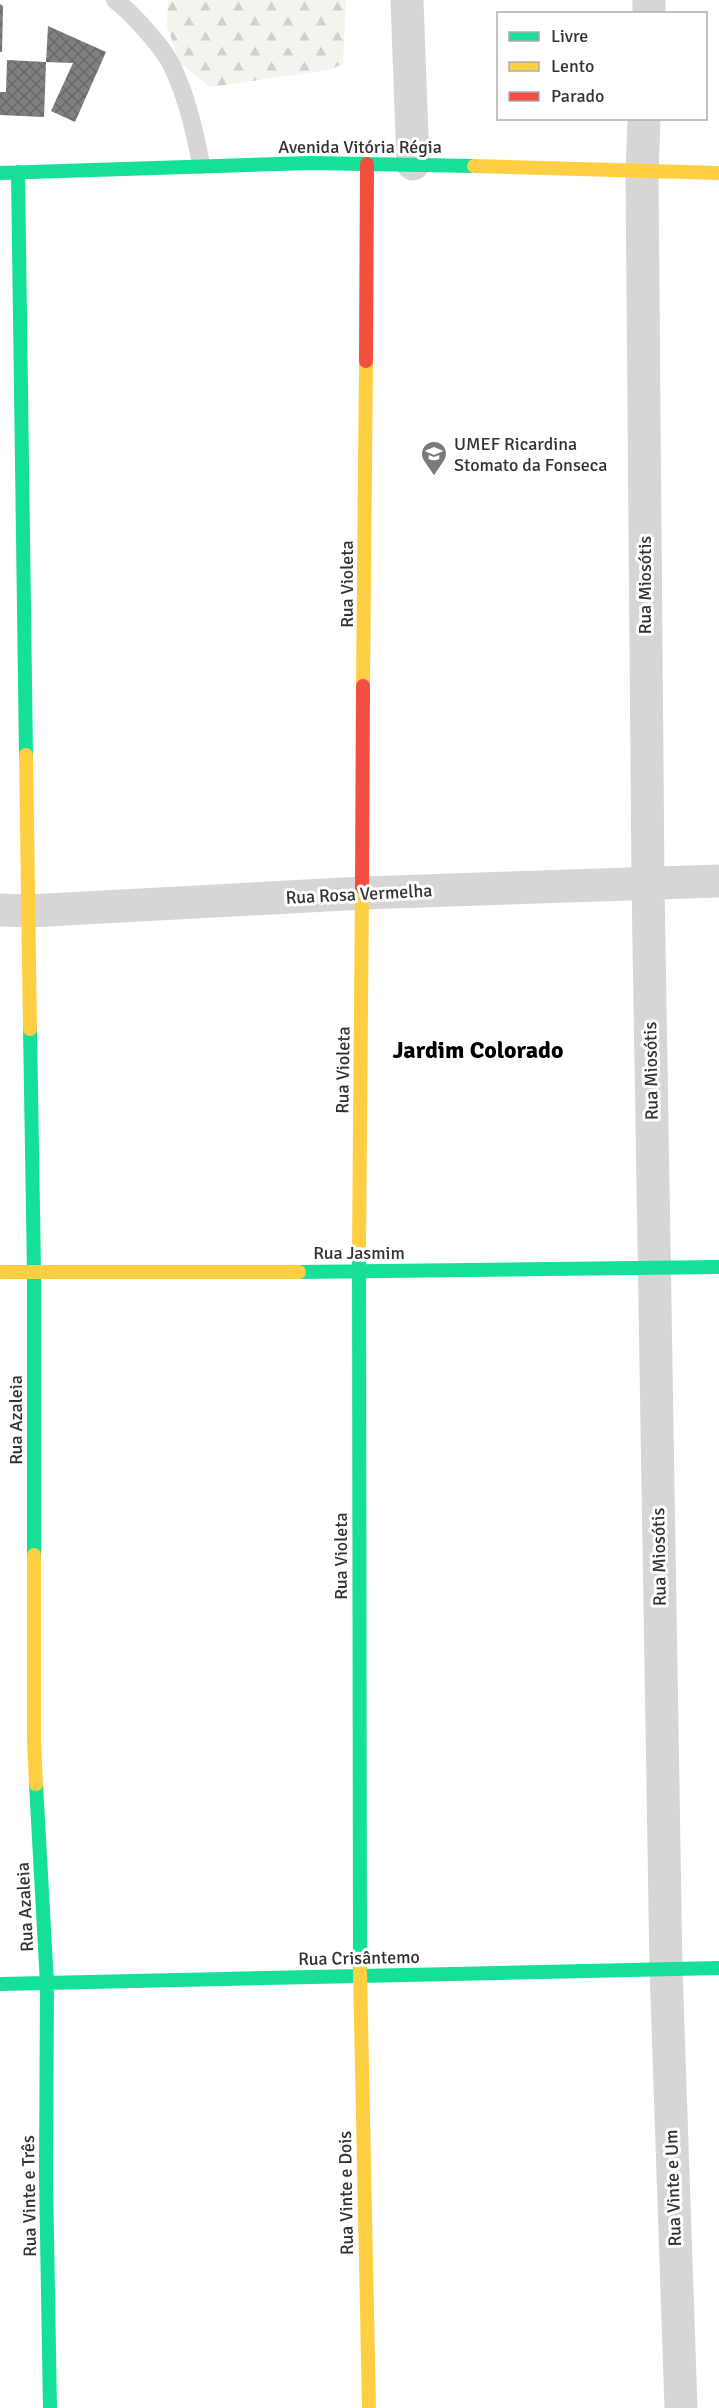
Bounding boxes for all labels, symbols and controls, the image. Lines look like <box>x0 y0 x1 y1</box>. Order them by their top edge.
legend <box>497 12 707 120</box>
text: Livre <box>551 25 588 47</box>
text: Lento <box>551 55 594 77</box>
text: Parado <box>551 85 604 107</box>
street label: Avenida Vitória Régia <box>278 136 442 158</box>
place label: UMEF Ricardina Stomato da Fonseca <box>454 433 607 476</box>
school or university icon: UMEF Ricardina Stomato da Fonseca <box>419 439 449 477</box>
street label: Rua Miosótis <box>634 536 656 634</box>
street label: Rua Violeta <box>336 540 358 628</box>
street label: Rua Rosa Vermelha <box>285 879 433 909</box>
street label: Rua Miosótis <box>639 1021 663 1120</box>
street label: Rua Violeta <box>331 1026 355 1114</box>
district label: Jardim Colorado <box>393 1035 563 1065</box>
street label: Rua Jasmim <box>313 1242 405 1264</box>
street label: Rua Azaleia <box>5 1375 27 1465</box>
street label: Rua Miosótis <box>647 1507 671 1606</box>
street label: Rua Violeta <box>330 1512 352 1600</box>
street label: Rua Azaleia <box>12 1862 38 1952</box>
street label: Rua Crisântemo <box>298 1946 420 1970</box>
street label: Rua Vinte e Um <box>660 2129 686 2247</box>
street label: Rua Vinte e Dois <box>334 2131 358 2255</box>
street label: Rua Vinte e Três <box>17 2135 41 2257</box>

